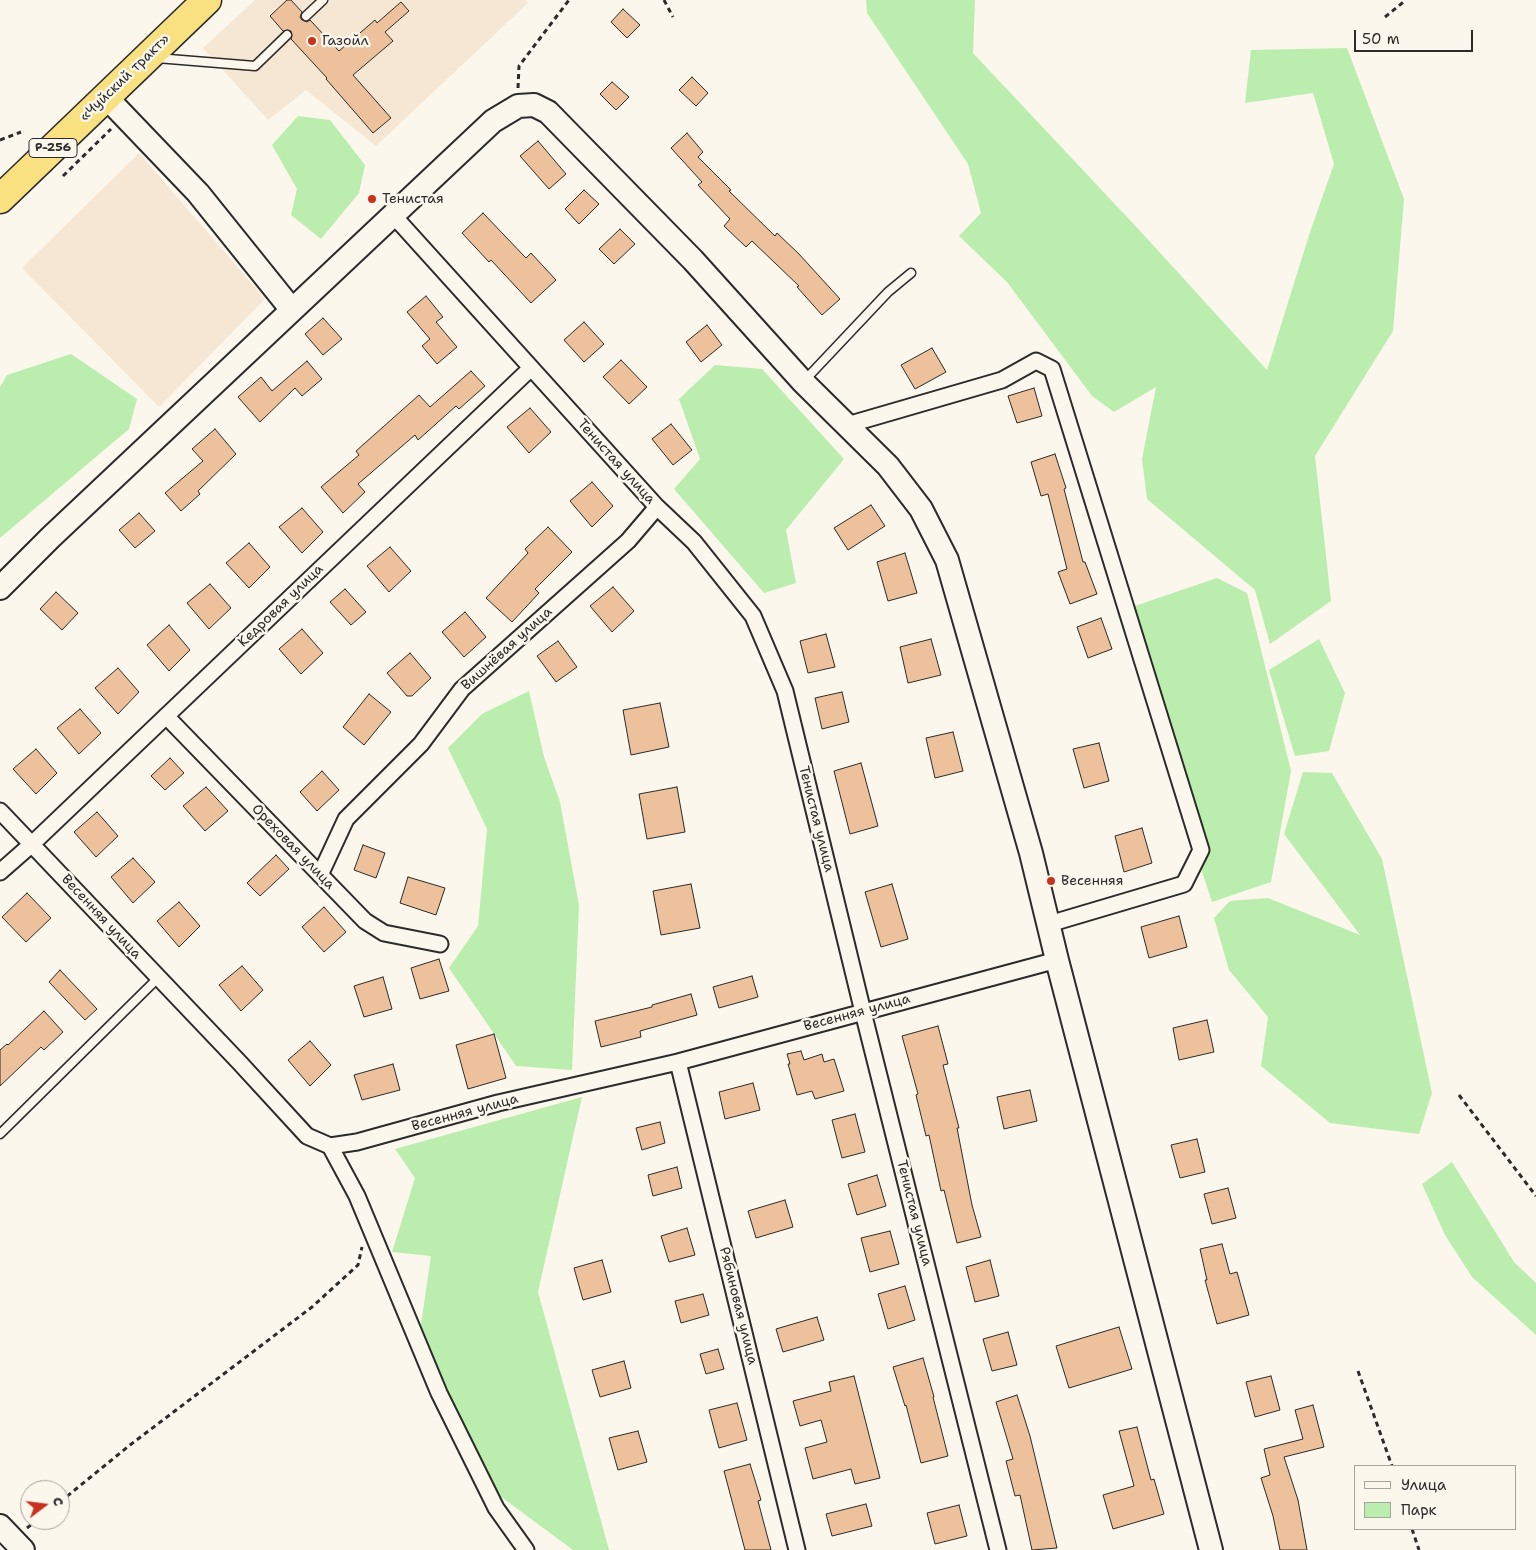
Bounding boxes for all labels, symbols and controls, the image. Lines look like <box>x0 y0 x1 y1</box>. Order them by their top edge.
scale bar <box>1356 20 1475 52</box>
text: 50 m <box>1362 29 1400 49</box>
street label: «Чуйский тракт» <box>77 31 173 125</box>
place label: Газойл <box>322 33 368 49</box>
marker: Газойл <box>306 35 318 47</box>
road number: Р-256 <box>29 138 77 158</box>
place label: Тенистая <box>382 191 444 207</box>
marker: Тенистая <box>366 193 378 205</box>
street label: Тенистая улица <box>573 416 659 508</box>
street label: Кедровая улица <box>235 561 327 651</box>
street label: Вишнёвая улица <box>458 604 556 694</box>
street label: Тенистая улица <box>795 764 837 874</box>
street label: Ореховая улица <box>248 801 338 893</box>
street label: Весенняя улица <box>58 871 144 963</box>
place label: Весенняя <box>1061 873 1123 889</box>
marker: Весенняя <box>1045 875 1057 887</box>
street label: Весенняя улица <box>802 991 912 1035</box>
street label: Весенняя улица <box>410 1091 520 1135</box>
street label: Тенистая улица <box>893 1158 935 1268</box>
street label: Рябиновая улица <box>715 1245 761 1367</box>
legend <box>1354 1465 1516 1530</box>
text: Улица <box>1401 1475 1446 1495</box>
north arrow <box>20 1480 70 1530</box>
text: С <box>49 1495 68 1508</box>
text: Парк <box>1401 1500 1437 1520</box>

